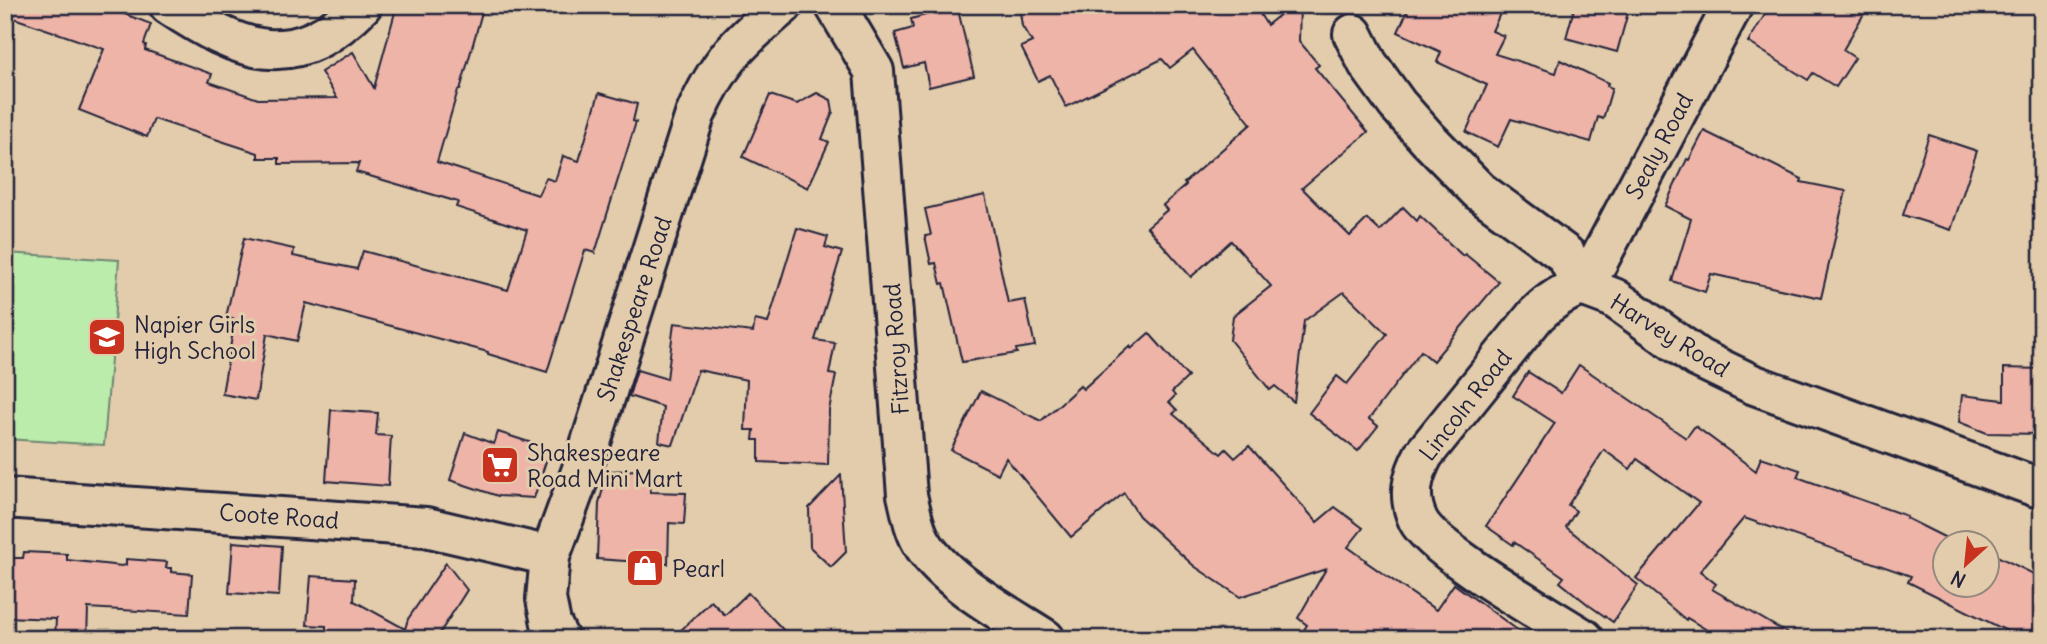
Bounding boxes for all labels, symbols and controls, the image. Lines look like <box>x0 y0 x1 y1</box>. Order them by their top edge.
street label: Sealy Road <box>1619 88 1699 204</box>
street label: Shakespeare Road <box>590 213 678 405</box>
street label: Fitzroy Road <box>877 282 915 416</box>
street label: Harvey Road <box>1605 287 1735 383</box>
place label: Napier Girls High School <box>134 310 256 365</box>
school or university icon: Napier Girls High School <box>86 316 128 358</box>
street label: Lincoln Road <box>1413 344 1517 466</box>
place label: Shakespeare Road Mini Mart <box>527 438 683 493</box>
supermarket icon: Shakespeare Road Mini Mart <box>479 444 521 486</box>
street label: Coote Road <box>218 497 340 535</box>
north arrow <box>1932 528 2002 598</box>
shop icon: Pearl <box>624 547 666 589</box>
place label: Pearl <box>672 554 725 583</box>
text: N <box>1947 565 1970 593</box>

